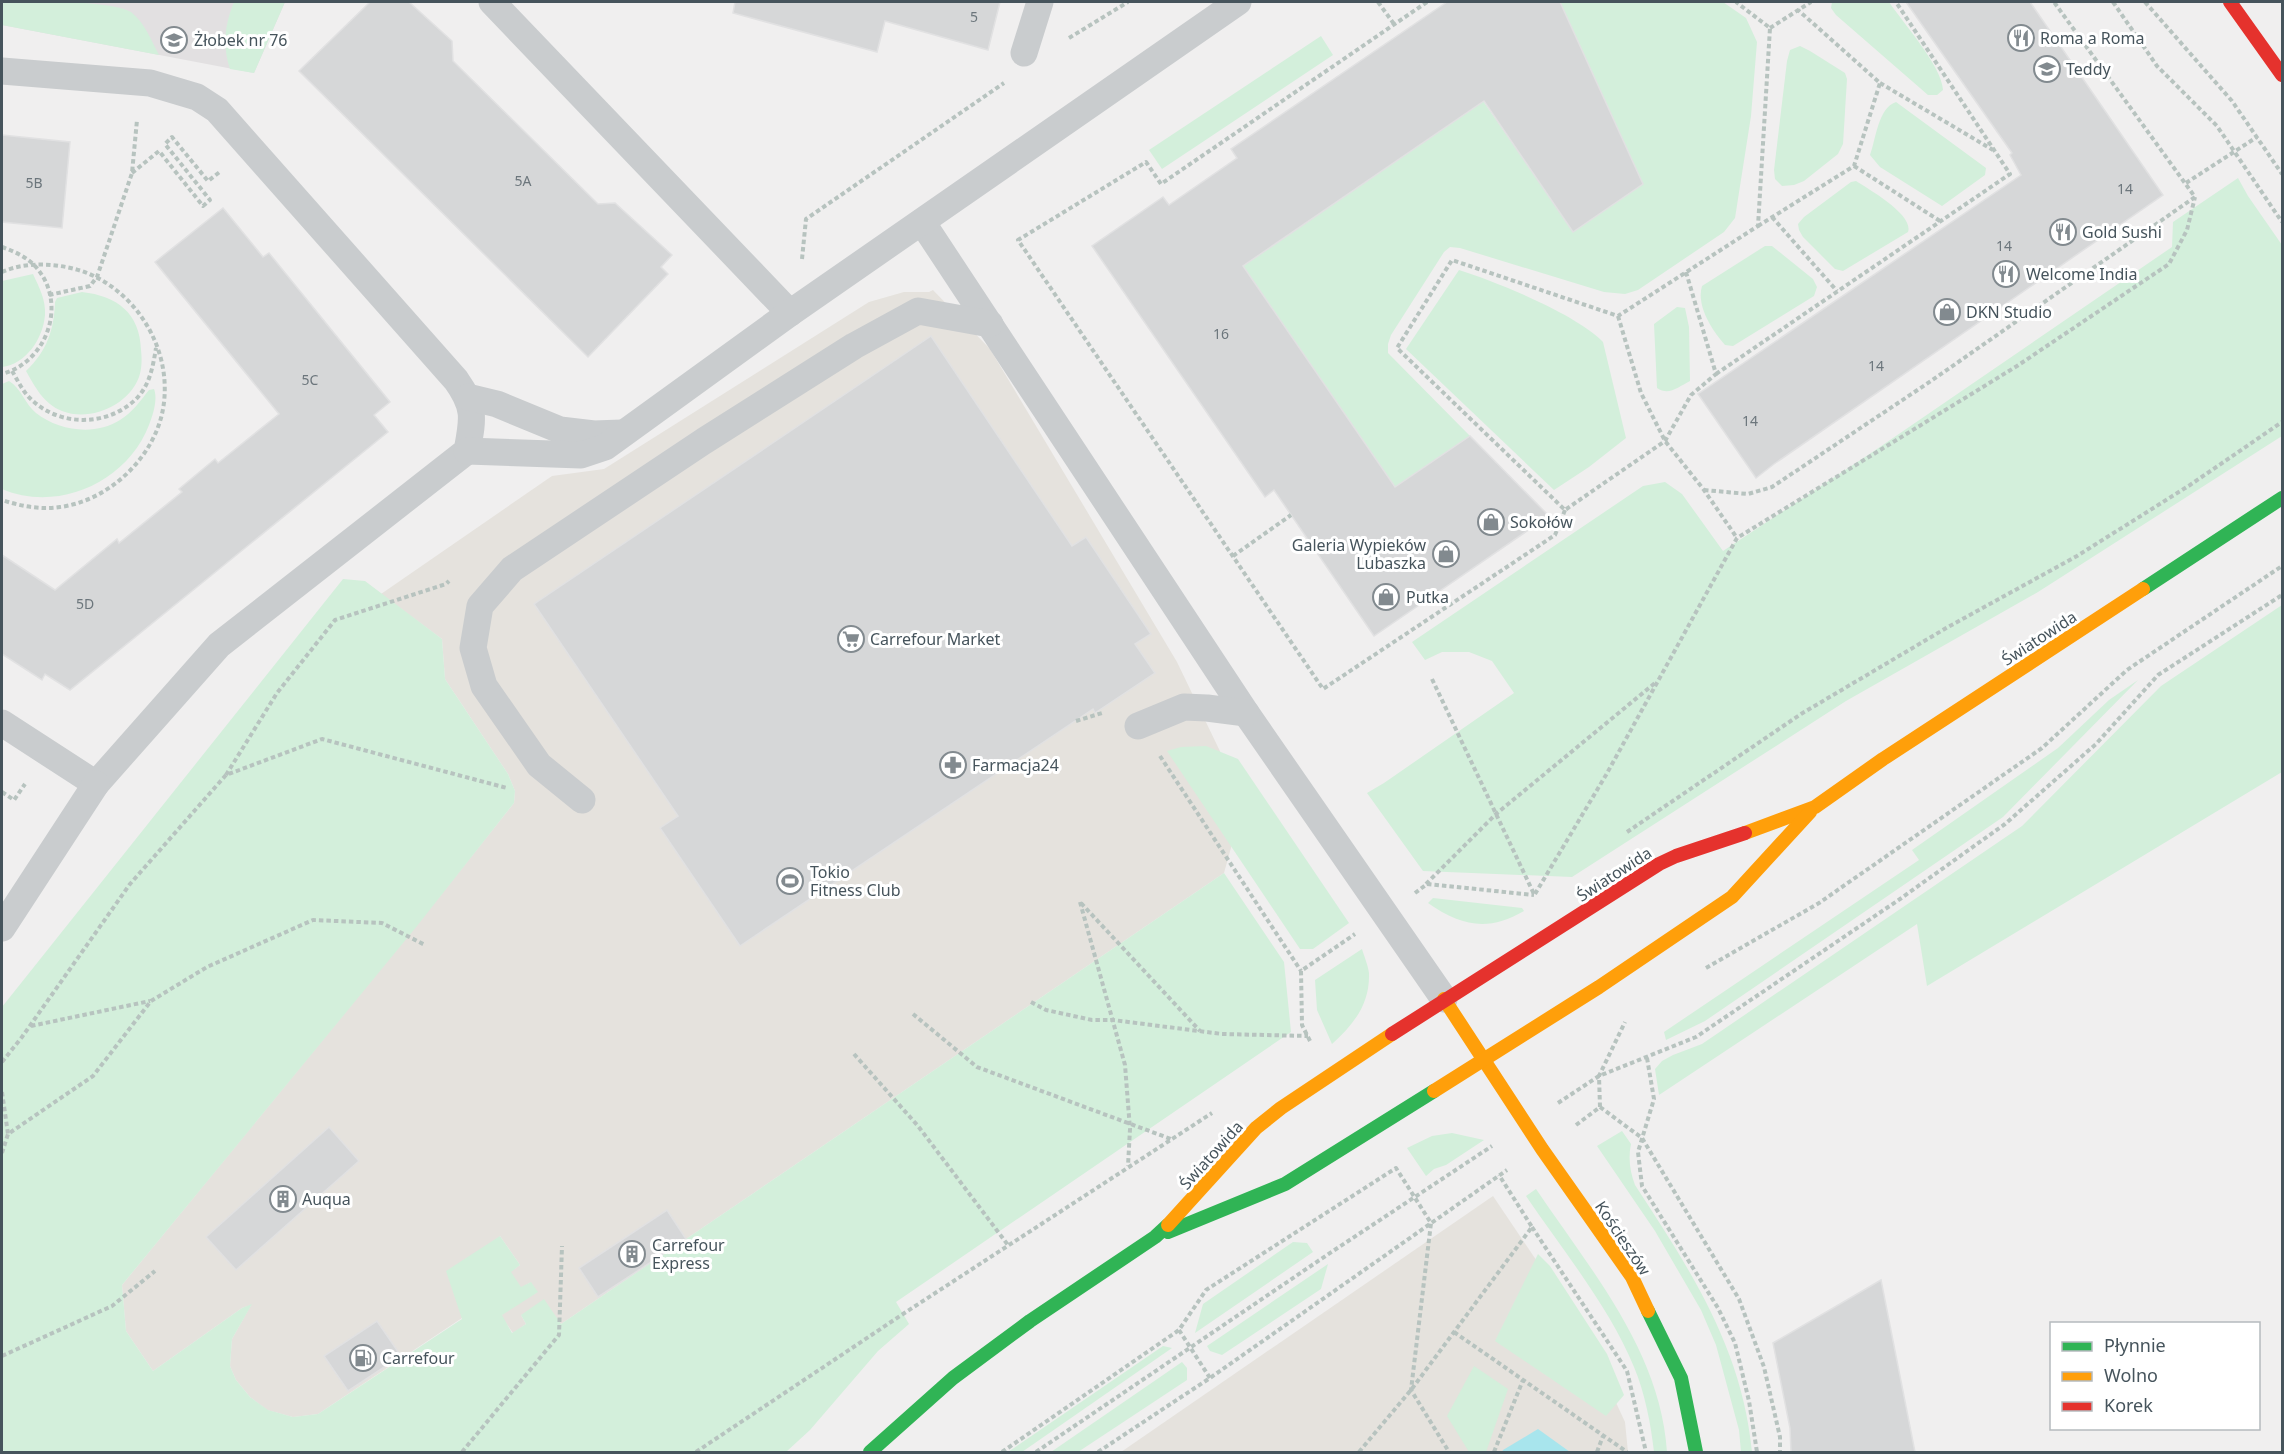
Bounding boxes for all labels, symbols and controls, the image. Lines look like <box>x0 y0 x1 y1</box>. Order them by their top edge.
house number: 5 <box>970 7 978 26</box>
restaurant icon: Roma a Roma <box>2006 23 2036 53</box>
school or university icon: Żłobek nr 76 <box>159 25 189 55</box>
place label: Roma a Roma <box>2040 27 2144 49</box>
place label: Żłobek nr 76 <box>194 29 288 51</box>
school or university icon: Teddy <box>2032 54 2062 84</box>
place label: Teddy <box>2066 58 2111 80</box>
house number: 5A <box>515 171 532 190</box>
house number: 5B <box>25 173 43 192</box>
house number: 14 <box>2117 179 2133 198</box>
restaurant icon: Gold Sushi <box>2048 217 2078 247</box>
place label: Gold Sushi <box>2082 221 2162 243</box>
house number: 14 <box>1996 236 2012 255</box>
restaurant icon: Welcome India <box>1991 259 2021 289</box>
place label: Welcome India <box>2026 263 2137 285</box>
shop icon: DKN Studio <box>1932 297 1962 327</box>
place label: DKN Studio <box>1966 301 2052 323</box>
house number: 16 <box>1213 324 1229 343</box>
house number: 14 <box>1868 356 1884 375</box>
house number: 5C <box>302 370 319 389</box>
house number: 14 <box>1742 411 1758 430</box>
shop icon: Sokołów <box>1476 507 1506 537</box>
place label: Sokołów <box>1510 511 1573 533</box>
place label: Galeria Wypieków Lubaszka <box>1292 534 1426 574</box>
shop icon: Galeria Wypieków Lubaszka <box>1431 539 1461 569</box>
shop icon: Putka <box>1371 582 1401 612</box>
place label: Putka <box>1406 586 1449 608</box>
house number: 5D <box>76 594 94 613</box>
street label: Światowida <box>1997 606 2081 670</box>
supermarket icon: Carrefour Market <box>836 624 866 654</box>
place label: Carrefour Market <box>870 628 1001 650</box>
pharmacy icon: Farmacja24 <box>938 750 968 780</box>
place label: Farmacja24 <box>972 754 1059 776</box>
street label: Światowida <box>1572 842 1656 906</box>
place label: Tokio Fitness Club <box>810 861 901 901</box>
sports icon: Tokio Fitness Club <box>775 866 805 896</box>
street label: Światowida <box>1174 1116 1248 1194</box>
building icon: Auqua <box>268 1184 298 1214</box>
place label: Auqua <box>302 1188 351 1210</box>
street label: Kościeszów <box>1590 1197 1656 1280</box>
place label: Carrefour Express <box>652 1234 725 1274</box>
building icon: Carrefour Express <box>617 1239 647 1269</box>
legend <box>2050 1322 2260 1430</box>
text: Płynnie <box>2104 1333 2166 1357</box>
fuel station icon: Carrefour <box>348 1343 378 1373</box>
place label: Carrefour <box>382 1347 455 1369</box>
text: Wolno <box>2104 1363 2158 1387</box>
text: Korek <box>2104 1393 2153 1417</box>

